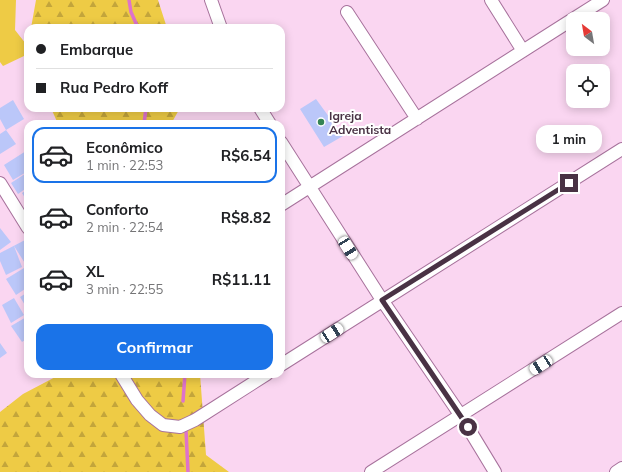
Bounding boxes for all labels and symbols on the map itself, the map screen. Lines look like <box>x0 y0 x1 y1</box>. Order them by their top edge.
north arrow <box>566 12 610 56</box>
place label: Igreja Adventista <box>329 108 391 137</box>
marker: Igreja Adventista <box>316 117 326 127</box>
callout: 1 min <box>536 125 602 153</box>
route end <box>560 174 578 192</box>
car <box>337 235 359 261</box>
car <box>319 321 345 345</box>
car <box>528 353 554 377</box>
route start <box>459 418 477 436</box>

